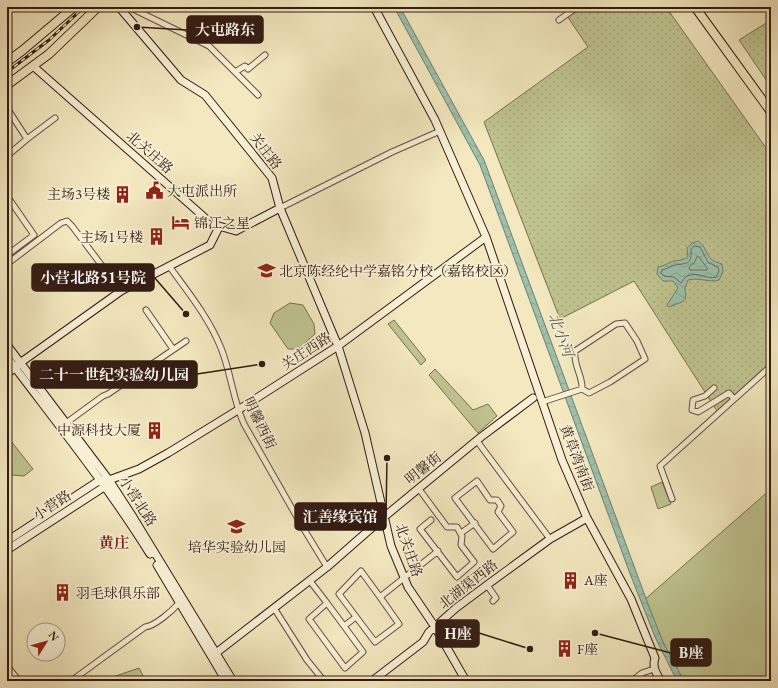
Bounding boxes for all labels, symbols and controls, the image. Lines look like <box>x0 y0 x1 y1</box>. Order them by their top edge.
callout: 大屯路东 <box>187 16 263 43</box>
text: 大屯路东 <box>195 20 255 39</box>
street label: 北关庄路 <box>123 127 177 177</box>
street label: 关庄路 <box>246 129 286 173</box>
public building icon: 大屯派出所 <box>144 181 164 201</box>
place label: 大屯派出所 <box>167 182 237 200</box>
building icon: 主场3号楼 <box>113 184 133 204</box>
place label: 主场3号楼 <box>47 185 110 203</box>
hotel icon: 锦江之星 <box>171 213 191 233</box>
place label: 锦江之星 <box>194 214 250 232</box>
building icon: 主场1号楼 <box>146 227 166 247</box>
place label: 主场1号楼 <box>80 228 143 246</box>
school or university icon: 北京陈经纶中学嘉铭分校（嘉铭校区） <box>256 261 276 281</box>
place label: 北京陈经纶中学嘉铭分校（嘉铭校区） <box>279 262 517 280</box>
callout: 小营北路51号院 <box>32 264 154 291</box>
text: 小营北路51号院 <box>40 268 146 287</box>
water label: 北小河 <box>545 310 579 362</box>
street label: 关庄西路 <box>278 328 334 374</box>
callout: 二十一世纪实验幼儿园 <box>31 361 197 388</box>
text: 二十一世纪实验幼儿园 <box>39 365 189 384</box>
street label: 明馨西街 <box>240 394 280 452</box>
building icon: 中源科技大厦 <box>144 420 164 440</box>
place label: 中源科技大厦 <box>57 421 141 439</box>
street label: 黄草湾南街 <box>556 422 598 494</box>
street label: 明馨街 <box>401 448 445 488</box>
street label: 小营北路 <box>115 473 161 529</box>
street label: 小营路 <box>29 486 75 524</box>
callout: 汇善缘宾馆 <box>295 503 386 530</box>
text: 汇善缘宾馆 <box>302 507 378 526</box>
school or university icon: 培华实验幼儿园 <box>227 517 247 537</box>
street label: 北关庄路 <box>391 521 427 579</box>
district label: 黄庄 <box>99 533 129 552</box>
place label: 培华实验幼儿园 <box>188 538 286 556</box>
street label: 北湖渠西路 <box>435 555 501 613</box>
building icon: A座 <box>561 570 581 590</box>
place label: A座 <box>583 571 608 589</box>
building icon: 羽毛球俱乐部 <box>53 583 73 603</box>
place label: 羽毛球俱乐部 <box>76 584 160 602</box>
callout: H座 <box>436 620 479 647</box>
north arrow <box>26 622 66 662</box>
text: H座 <box>444 624 472 643</box>
text: N <box>46 628 62 644</box>
building icon: F座 <box>554 639 574 659</box>
callout: B座 <box>671 639 711 666</box>
place label: F座 <box>577 640 598 658</box>
text: B座 <box>679 643 703 662</box>

